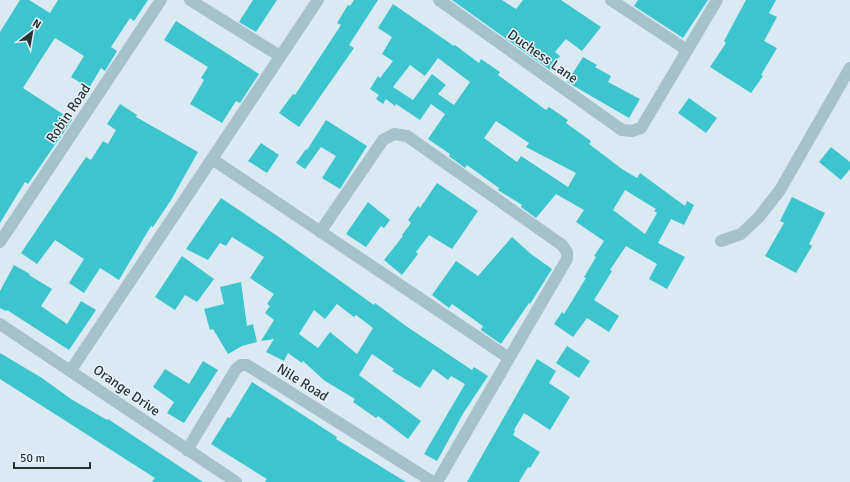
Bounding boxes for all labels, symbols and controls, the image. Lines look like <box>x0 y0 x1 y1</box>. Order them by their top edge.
north arrow <box>12 12 52 52</box>
text: N <box>30 16 44 31</box>
street label: Duchess Lane <box>504 26 581 87</box>
street label: Robin Road <box>43 81 94 146</box>
street label: Nile Road <box>274 360 332 405</box>
street label: Orange Drive <box>90 361 163 420</box>
scale bar <box>14 444 90 470</box>
text: 50 m <box>20 451 45 466</box>

